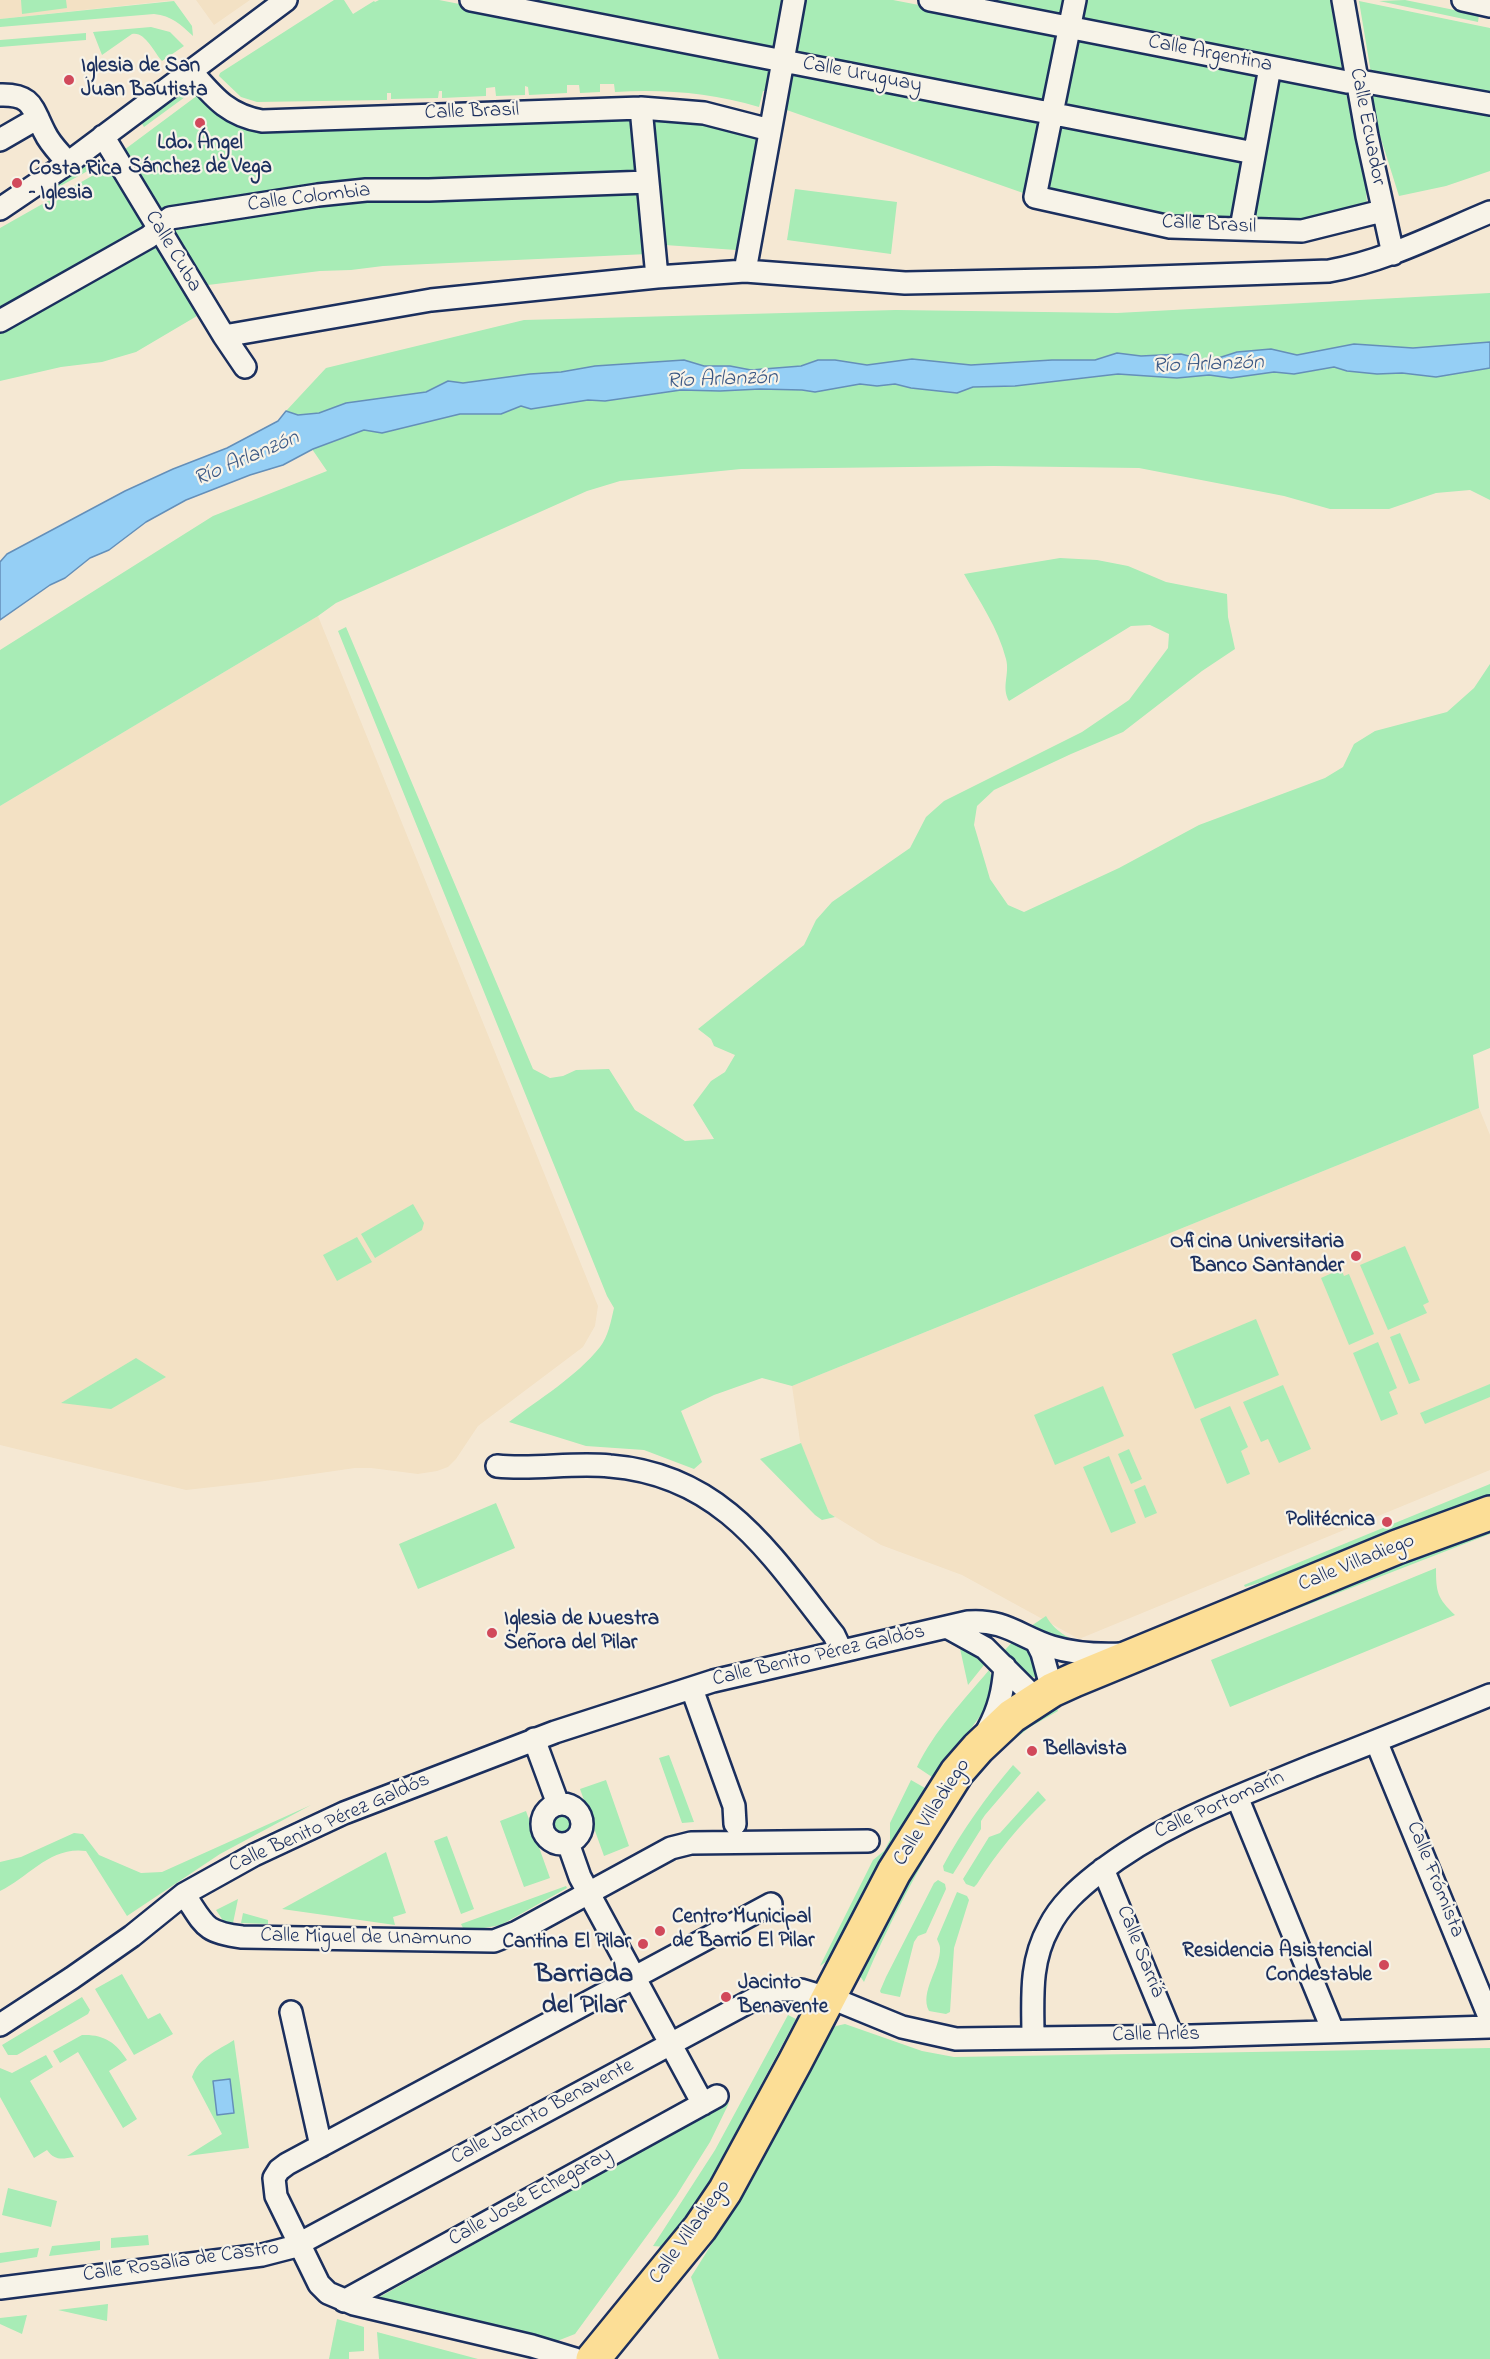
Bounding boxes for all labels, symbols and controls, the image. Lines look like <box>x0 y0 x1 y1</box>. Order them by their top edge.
street label: Calle Argentina <box>1146 31 1274 79</box>
street label: Calle Uruguay <box>800 52 924 100</box>
place label: Iglesia de San Juan Bautista <box>81 55 207 105</box>
street label: Calle Ecuador <box>1342 66 1390 188</box>
marker: Iglesia de San Juan Bautista <box>62 73 76 87</box>
street label: Calle Brasil <box>424 99 520 127</box>
marker: Ldo. Ángel Sánchez de Vega <box>193 116 207 130</box>
place label: Ldo. Ángel Sánchez de Vega <box>128 132 272 182</box>
place label: Costa Rica – Iglesia <box>29 158 122 208</box>
marker: Costa Rica – Iglesia <box>10 176 24 190</box>
street label: Calle Colombia <box>246 179 372 219</box>
street label: Calle Cuba <box>138 207 206 297</box>
street label: Calle Brasil <box>1161 211 1257 241</box>
water label: Río Arlanzón <box>1152 351 1264 381</box>
water label: Río Arlanzón <box>666 366 778 396</box>
water label: Río Arlanzón <box>191 426 303 494</box>
place label: Oficina Universitaria Banco Santander <box>1170 1231 1344 1281</box>
marker: Oficina Universitaria Banco Santander <box>1349 1249 1363 1263</box>
place label: Politécnica <box>1286 1509 1375 1535</box>
marker: Politécnica <box>1380 1515 1394 1529</box>
street label: Calle Villadiego <box>1295 1529 1419 1599</box>
place label: Iglesia de Nuestra Señora del Pilar <box>504 1608 659 1658</box>
street label: Calle Benito Pérez Galdós <box>710 1620 928 1694</box>
marker: Iglesia de Nuestra Señora del Pilar <box>485 1626 499 1640</box>
place label: Bellavista <box>1044 1738 1127 1764</box>
marker: Bellavista <box>1025 1744 1039 1758</box>
street label: Calle Villadiego <box>889 1755 977 1871</box>
street label: Calle Portomarín <box>1151 1766 1289 1846</box>
street label: Calle Benito Pérez Galdós <box>226 1768 434 1880</box>
street label: Calle Frómista <box>1399 1818 1469 1942</box>
street label: Calle Sarriá <box>1109 1902 1169 2002</box>
place label: Centro Municipal de Barrio El Pilar <box>672 1906 814 1956</box>
marker: Centro Municipal de Barrio El Pilar <box>653 1924 667 1938</box>
street label: Calle Miguel de Unamuno <box>260 1925 472 1953</box>
place label: Cantina El Pilar <box>502 1931 631 1957</box>
marker: Cantina El Pilar <box>636 1937 650 1951</box>
place label: Residencia Asistencial Condestable <box>1182 1940 1372 1990</box>
marker: Residencia Asistencial Condestable <box>1377 1958 1391 1972</box>
district label: Barriada del Pilar <box>535 1961 633 2024</box>
place label: Jacinto Benavente <box>738 1972 828 2022</box>
marker: Jacinto Benavente <box>719 1990 733 2004</box>
street label: Calle Arlés <box>1112 2023 1200 2049</box>
street label: Calle Jacinto Benavente <box>447 2054 639 2172</box>
street label: Calle José Echegaray <box>445 2143 617 2253</box>
street label: Calle Villadiego <box>645 2176 737 2290</box>
street label: Calle Rosalía de Castro <box>81 2237 281 2289</box>

